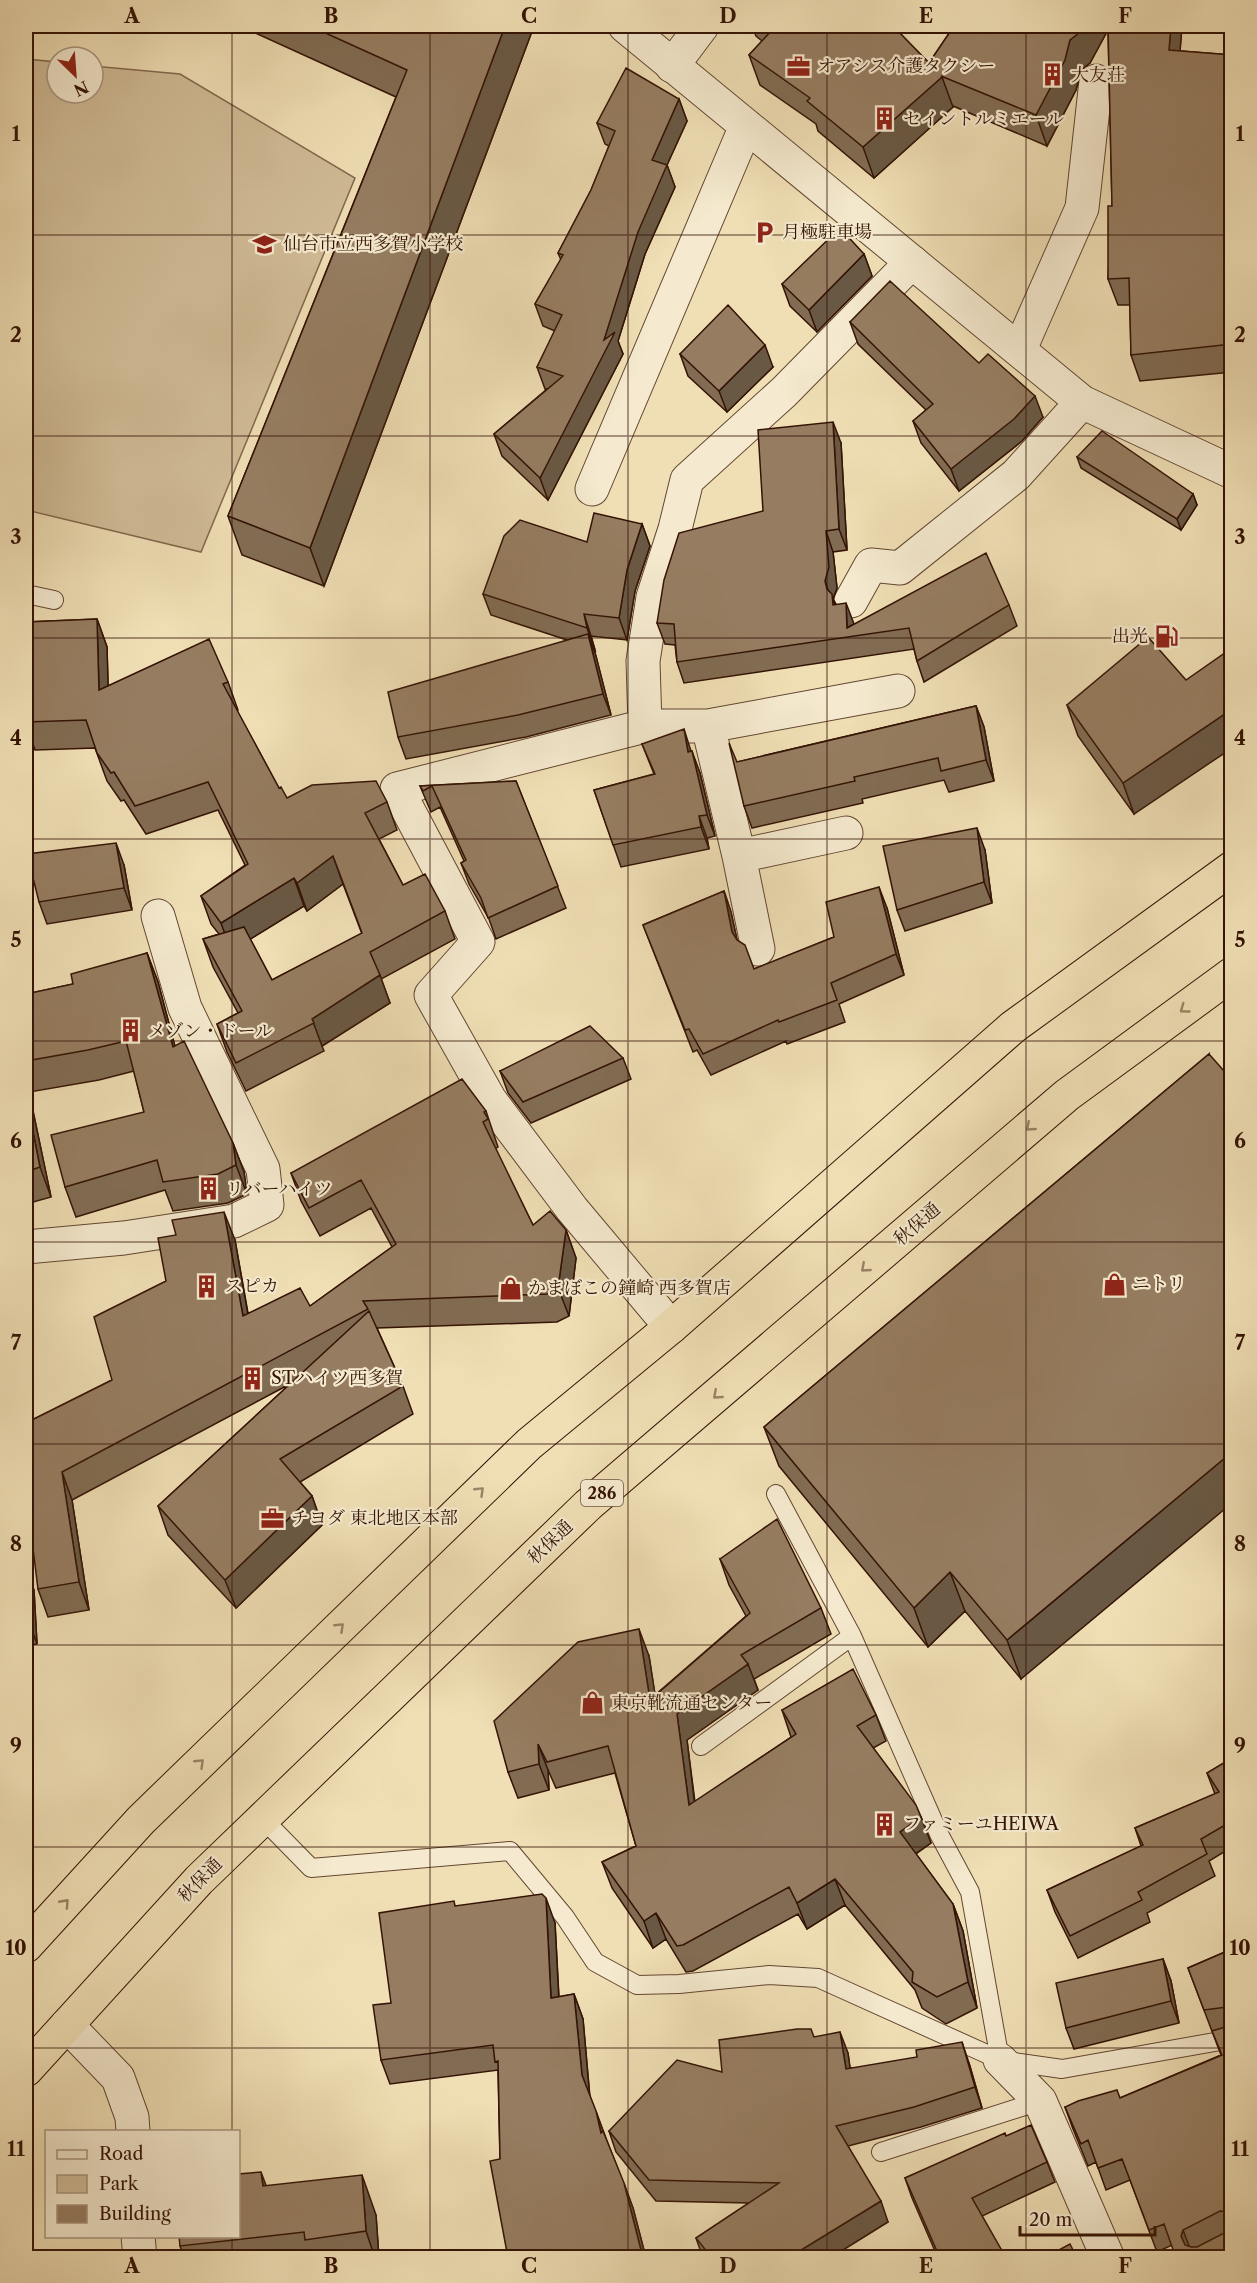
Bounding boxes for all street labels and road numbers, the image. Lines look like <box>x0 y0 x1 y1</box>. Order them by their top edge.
street label: 秋保通 <box>889 1198 945 1250</box>
road number: 286 <box>581 1480 623 1506</box>
street label: 秋保通 <box>523 1515 577 1569</box>
street label: 秋保通 <box>173 1853 227 1907</box>

